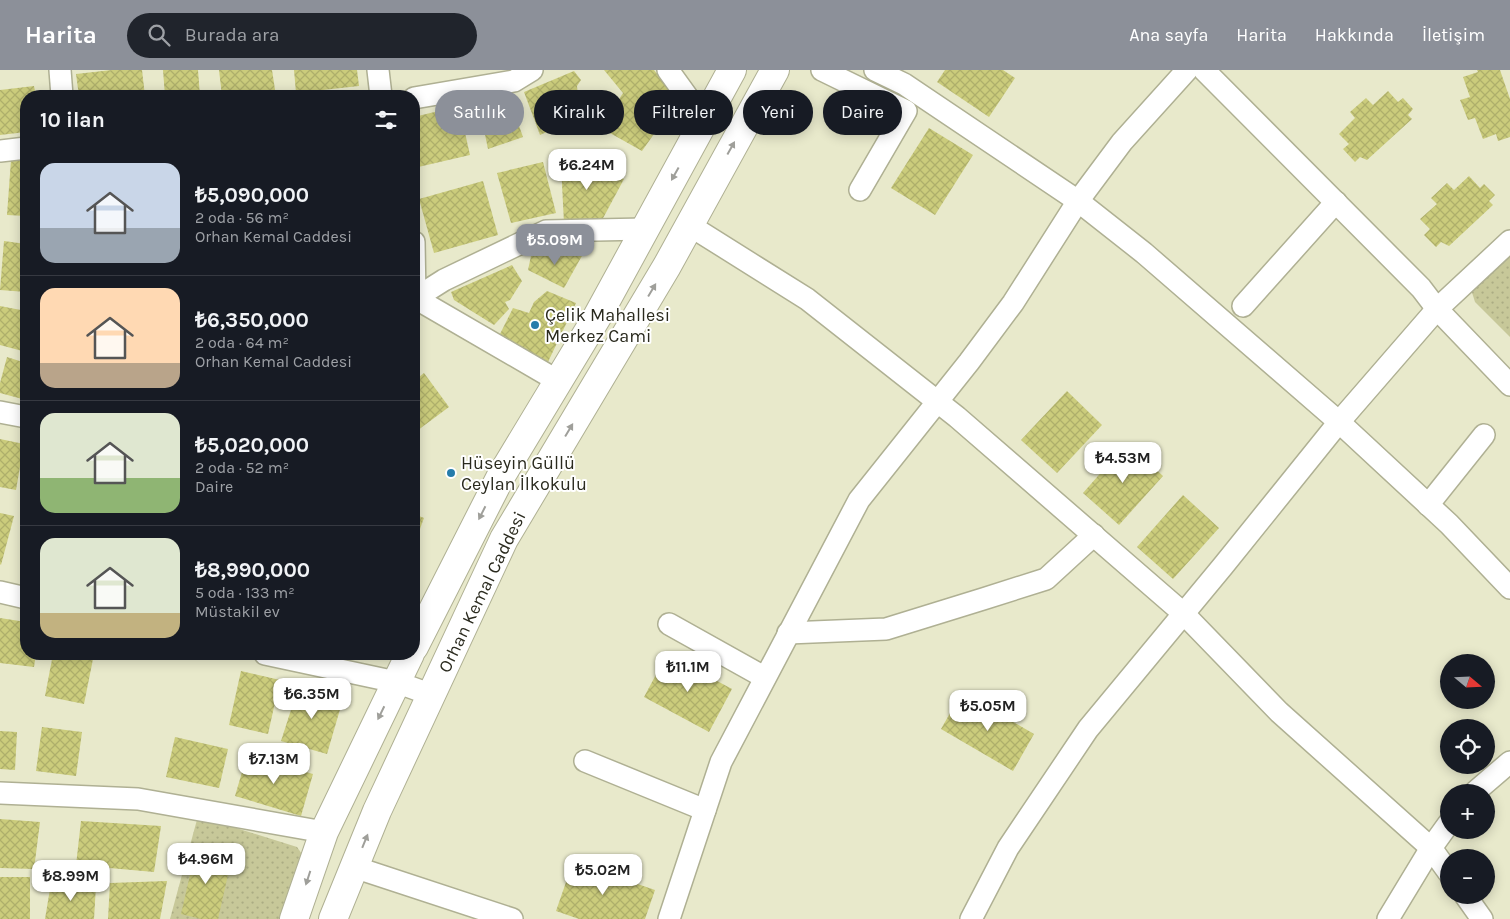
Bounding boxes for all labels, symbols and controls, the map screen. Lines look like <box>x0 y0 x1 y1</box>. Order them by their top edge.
search box <box>127 13 477 58</box>
text: Harita <box>25 21 97 49</box>
icon: search <box>145 21 173 49</box>
text: Burada ara <box>185 24 279 46</box>
text: Ana sayfa <box>1129 24 1208 46</box>
text: Harita <box>1236 24 1287 46</box>
text: Hakkında <box>1315 24 1394 46</box>
text: İletişim <box>1422 24 1485 46</box>
chip: Satılık <box>435 90 524 135</box>
chip: Kiralık <box>534 90 624 135</box>
chip: Filtreler <box>634 90 733 135</box>
chip: Yeni <box>743 90 813 135</box>
chip: Daire <box>823 90 902 135</box>
icon: filters <box>372 106 400 134</box>
text: 10 ilan <box>40 108 105 132</box>
one-way arrow <box>727 142 736 155</box>
pin: ₺6.24M <box>546 148 628 191</box>
text: ₺6.24M <box>559 155 615 174</box>
one-way arrow <box>671 167 679 181</box>
icon: home <box>80 183 140 243</box>
text: ₺5,090,000 <box>195 183 309 207</box>
text: 2 oda · 56 m² <box>195 208 289 227</box>
pin: ₺5.09M <box>514 224 596 266</box>
text: Orhan Kemal Caddesi <box>195 227 352 246</box>
text: ₺5.09M <box>527 230 583 249</box>
one-way arrow <box>647 284 656 297</box>
place label: Çelik Mahallesi Merkez Cami <box>545 304 670 347</box>
icon: home <box>80 308 140 368</box>
text: ₺6,350,000 <box>195 308 309 332</box>
marker: Çelik Mahallesi Merkez Cami <box>529 319 541 331</box>
text: 2 oda · 64 m² <box>195 333 289 352</box>
text: Orhan Kemal Caddesi <box>195 352 352 371</box>
one-way arrow <box>564 423 573 436</box>
icon: home <box>80 433 140 493</box>
text: ₺5,020,000 <box>195 433 309 457</box>
pin: ₺4.53M <box>1082 442 1164 484</box>
text: ₺4.53M <box>1095 448 1151 467</box>
place label: Hüseyin Güllü Ceylan İlkokulu <box>461 452 587 495</box>
text: 2 oda · 52 m² <box>195 458 289 477</box>
marker: Hüseyin Güllü Ceylan İlkokulu <box>445 467 457 479</box>
text: Daire <box>195 477 233 496</box>
one-way arrow <box>478 506 486 520</box>
street label: Orhan Kemal Caddesi <box>433 508 531 676</box>
icon: home <box>80 558 140 618</box>
text: ₺8,990,000 <box>195 558 310 582</box>
text: 5 oda · 133 m² <box>195 583 295 602</box>
text: Müstakil ev <box>195 602 280 621</box>
pin: ₺11.1M <box>647 650 729 693</box>
north arrow <box>1440 654 1495 709</box>
map controls <box>1440 654 1495 904</box>
text: ₺11.1M <box>666 657 710 676</box>
pin: ₺6.35M <box>271 678 353 720</box>
text: ₺6.35M <box>284 684 340 703</box>
pin: ₺5.05M <box>947 690 1029 732</box>
text: ₺5.05M <box>960 696 1016 715</box>
one-way arrow <box>376 706 384 720</box>
button: locate <box>1440 719 1495 774</box>
pin: ₺7.13M <box>233 742 315 785</box>
text: ₺7.13M <box>249 749 299 768</box>
button: + <box>1440 784 1495 839</box>
one-way arrow <box>361 834 369 849</box>
pin: ₺4.96M <box>165 842 247 885</box>
text: ₺4.96M <box>178 849 234 868</box>
button: − <box>1440 849 1495 904</box>
pin: ₺5.02M <box>562 854 644 896</box>
pin: ₺8.99M <box>30 860 112 902</box>
text: ₺5.02M <box>575 860 631 879</box>
text: ₺8.99M <box>43 866 99 885</box>
one-way arrow <box>304 870 311 885</box>

